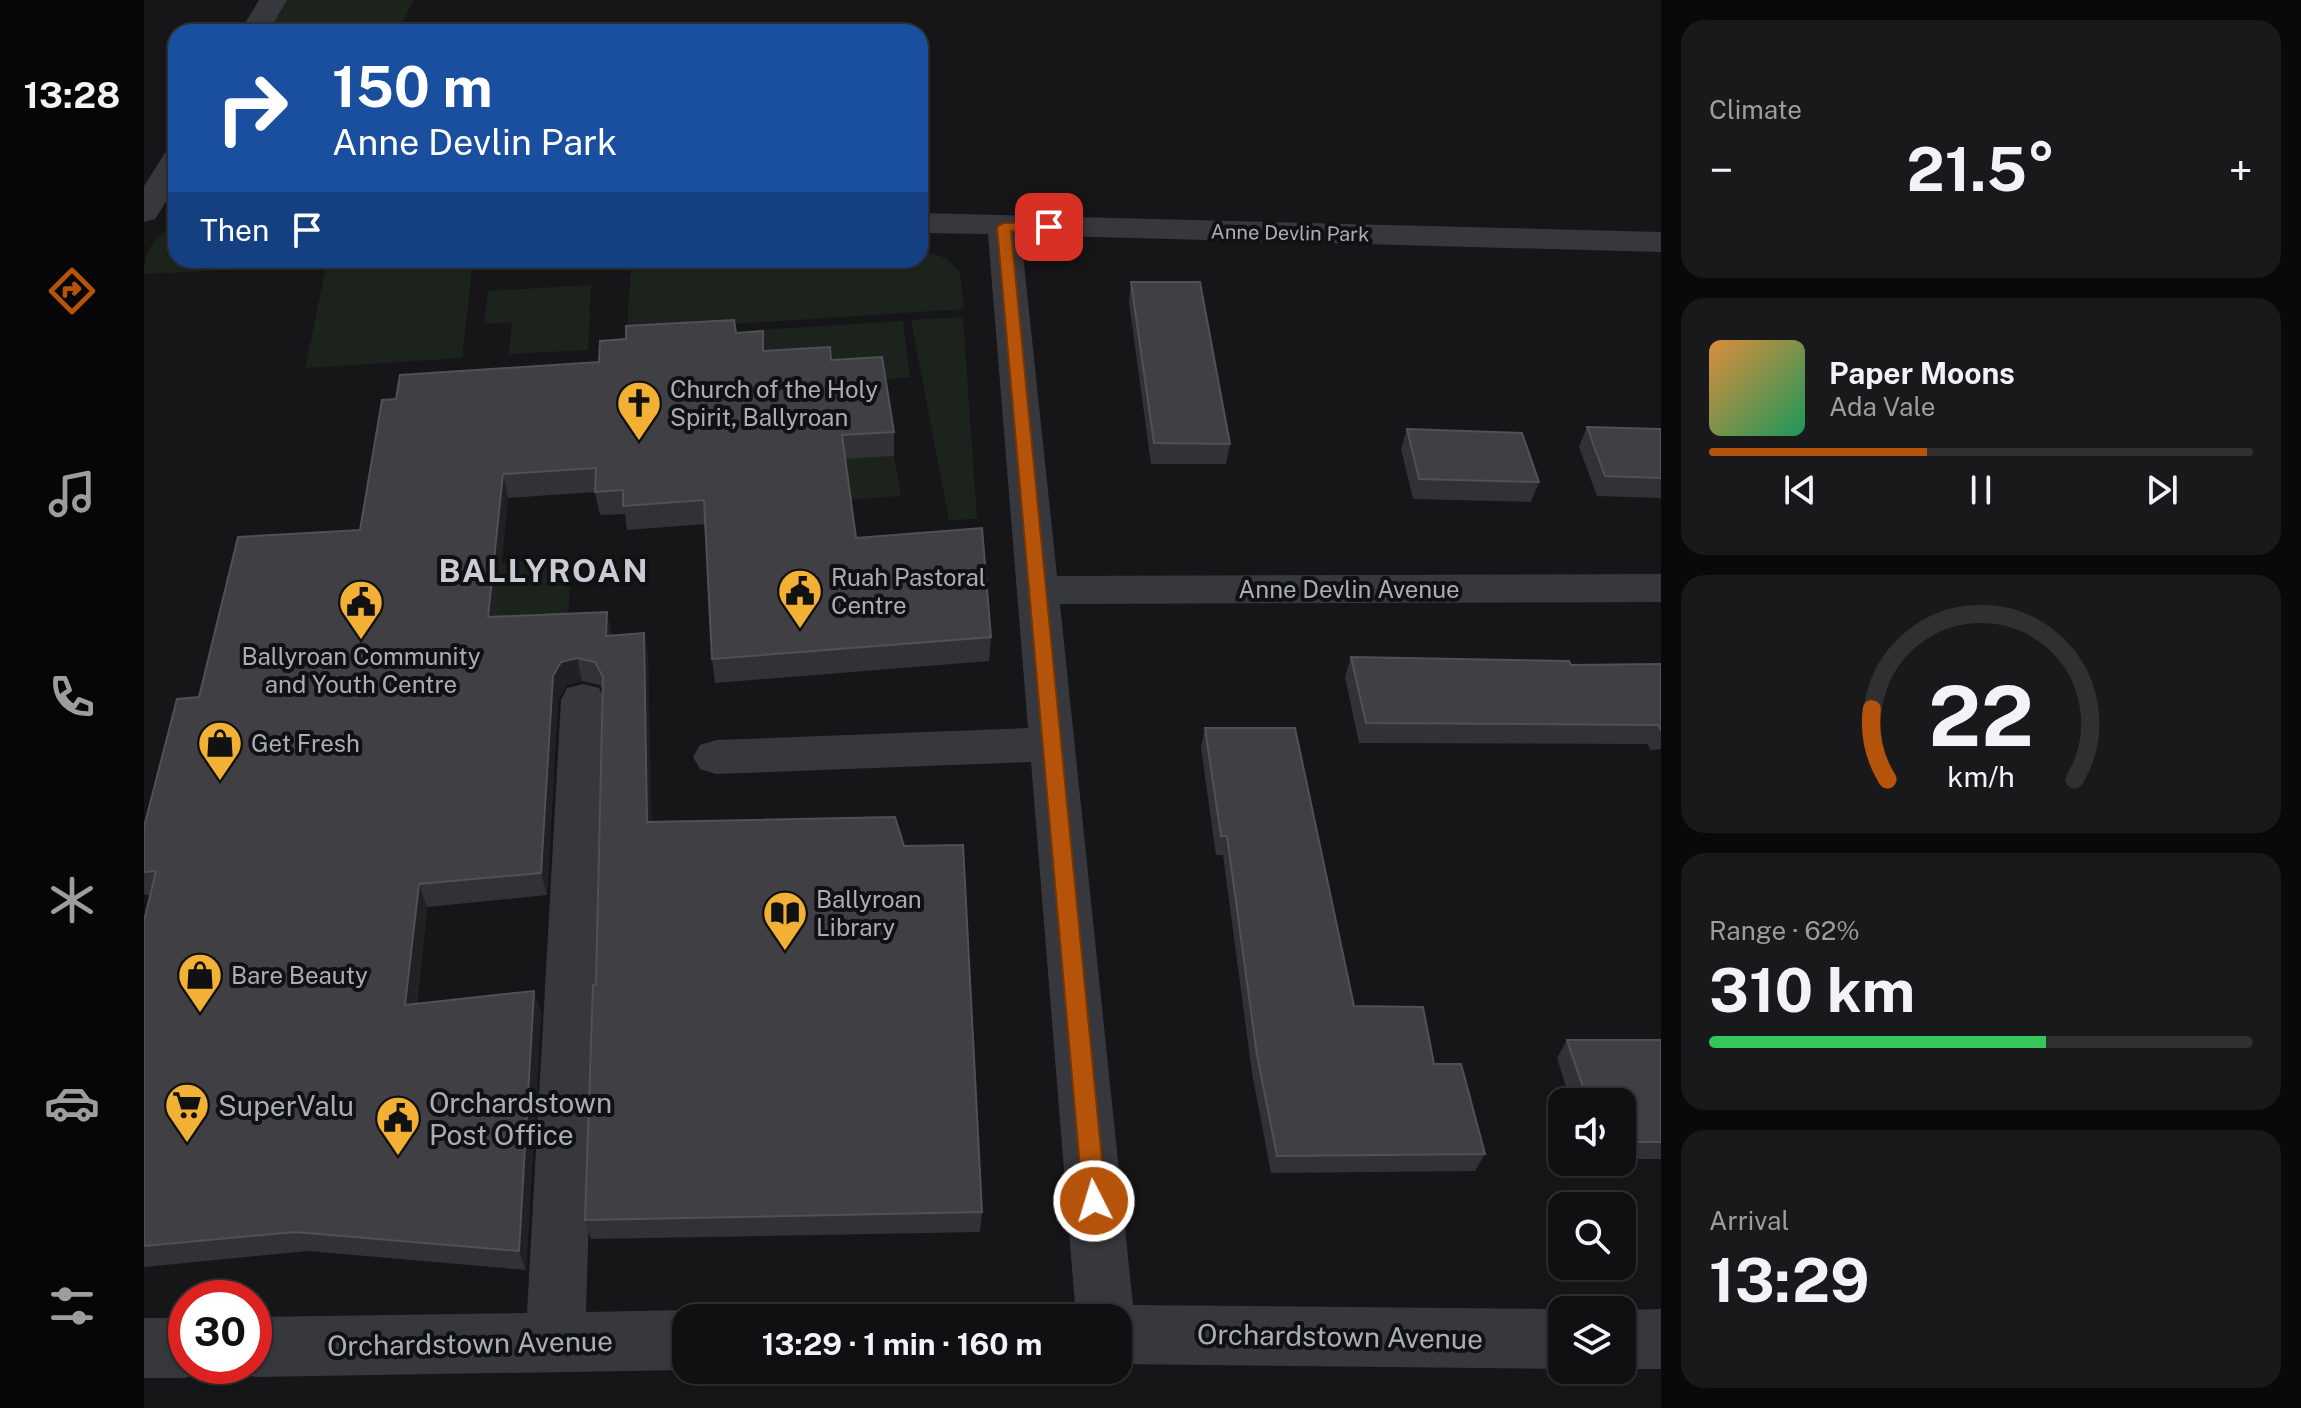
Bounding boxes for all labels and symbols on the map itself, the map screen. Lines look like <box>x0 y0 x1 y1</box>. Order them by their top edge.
pin <box>1015 193 1083 261</box>
street label: Anne Devlin Park <box>1211 220 1369 246</box>
place label: Church of the Holy Spirit, Ballyroan <box>670 375 878 431</box>
church icon: Church of the Holy Spirit, Ballyroan <box>615 379 663 442</box>
district label: BALLYROAN <box>438 552 650 589</box>
place label: Ruah Pastoral Centre <box>831 563 986 619</box>
public building icon: Ruah Pastoral Centre <box>776 567 824 630</box>
street label: Anne Devlin Avenue <box>1238 575 1460 603</box>
public building icon: Ballyroan Community and Youth Centre <box>337 578 385 641</box>
place label: Ballyroan Community and Youth Centre <box>241 642 481 698</box>
shop icon: Get Fresh <box>196 719 244 782</box>
place label: Get Fresh <box>251 729 360 757</box>
place label: Ballyroan Library <box>816 885 922 941</box>
library icon: Ballyroan Library <box>761 889 809 952</box>
shop icon: Bare Beauty <box>176 951 224 1014</box>
place label: Bare Beauty <box>231 961 368 989</box>
supermarket icon: SuperValu <box>163 1081 211 1144</box>
place label: Orchardstown Post Office <box>429 1086 612 1151</box>
place label: SuperValu <box>218 1089 354 1122</box>
public building icon: Orchardstown Post Office <box>374 1094 422 1157</box>
position arrow <box>1052 1159 1136 1243</box>
speed limit sign: 30 <box>168 1280 272 1384</box>
street label: Orchardstown Avenue <box>1197 1317 1483 1355</box>
street label: Orchardstown Avenue <box>327 1324 613 1362</box>

